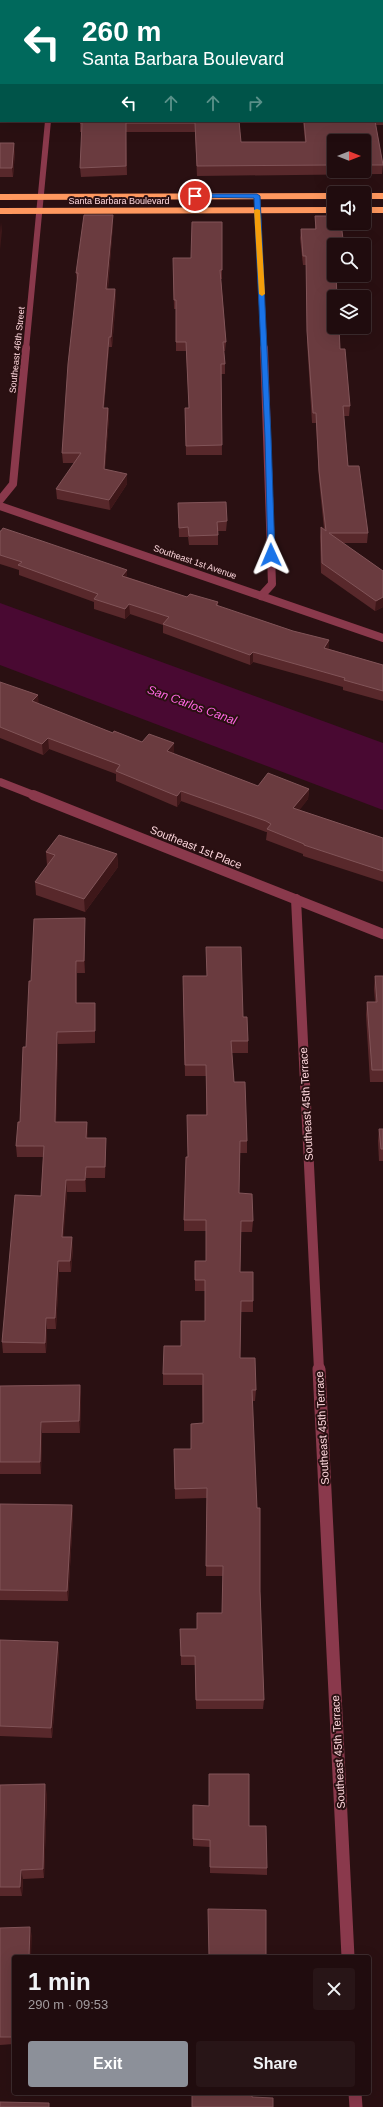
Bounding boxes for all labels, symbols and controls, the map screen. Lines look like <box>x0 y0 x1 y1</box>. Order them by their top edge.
icon: left <box>16 16 68 68</box>
text: 260 m <box>82 16 161 47</box>
text: Santa Barbara Boulevard <box>82 49 284 69</box>
icon: left <box>118 92 140 114</box>
icon: ahead <box>160 92 182 114</box>
icon: ahead <box>202 92 224 114</box>
icon: right <box>244 92 266 114</box>
north arrow <box>327 134 371 178</box>
map controls <box>327 134 371 334</box>
pin <box>178 179 212 213</box>
icon: arrive <box>184 185 206 207</box>
button: sound <box>327 186 371 230</box>
street label: Santa Barbara Boulevard <box>68 196 170 206</box>
button: search <box>327 238 371 282</box>
button: layers <box>327 290 371 334</box>
street label: Southeast 46th Street <box>7 306 27 394</box>
position arrow <box>250 534 292 576</box>
street label: Southeast 1st Avenue <box>152 543 238 581</box>
water label: San Carlos Canal <box>145 682 239 728</box>
street label: Southeast 1st Place <box>148 823 244 871</box>
street label: Southeast 45th Terrace <box>297 1047 315 1161</box>
street label: Southeast 45th Terrace <box>313 1371 331 1485</box>
street label: Southeast 45th Terrace <box>329 1695 347 1809</box>
text: 1 min <box>28 1968 91 1995</box>
button: close <box>313 1968 355 2010</box>
text: 290 m · 09:53 <box>28 1997 108 2012</box>
button: Exit <box>28 2041 188 2087</box>
button: Share <box>196 2041 355 2087</box>

